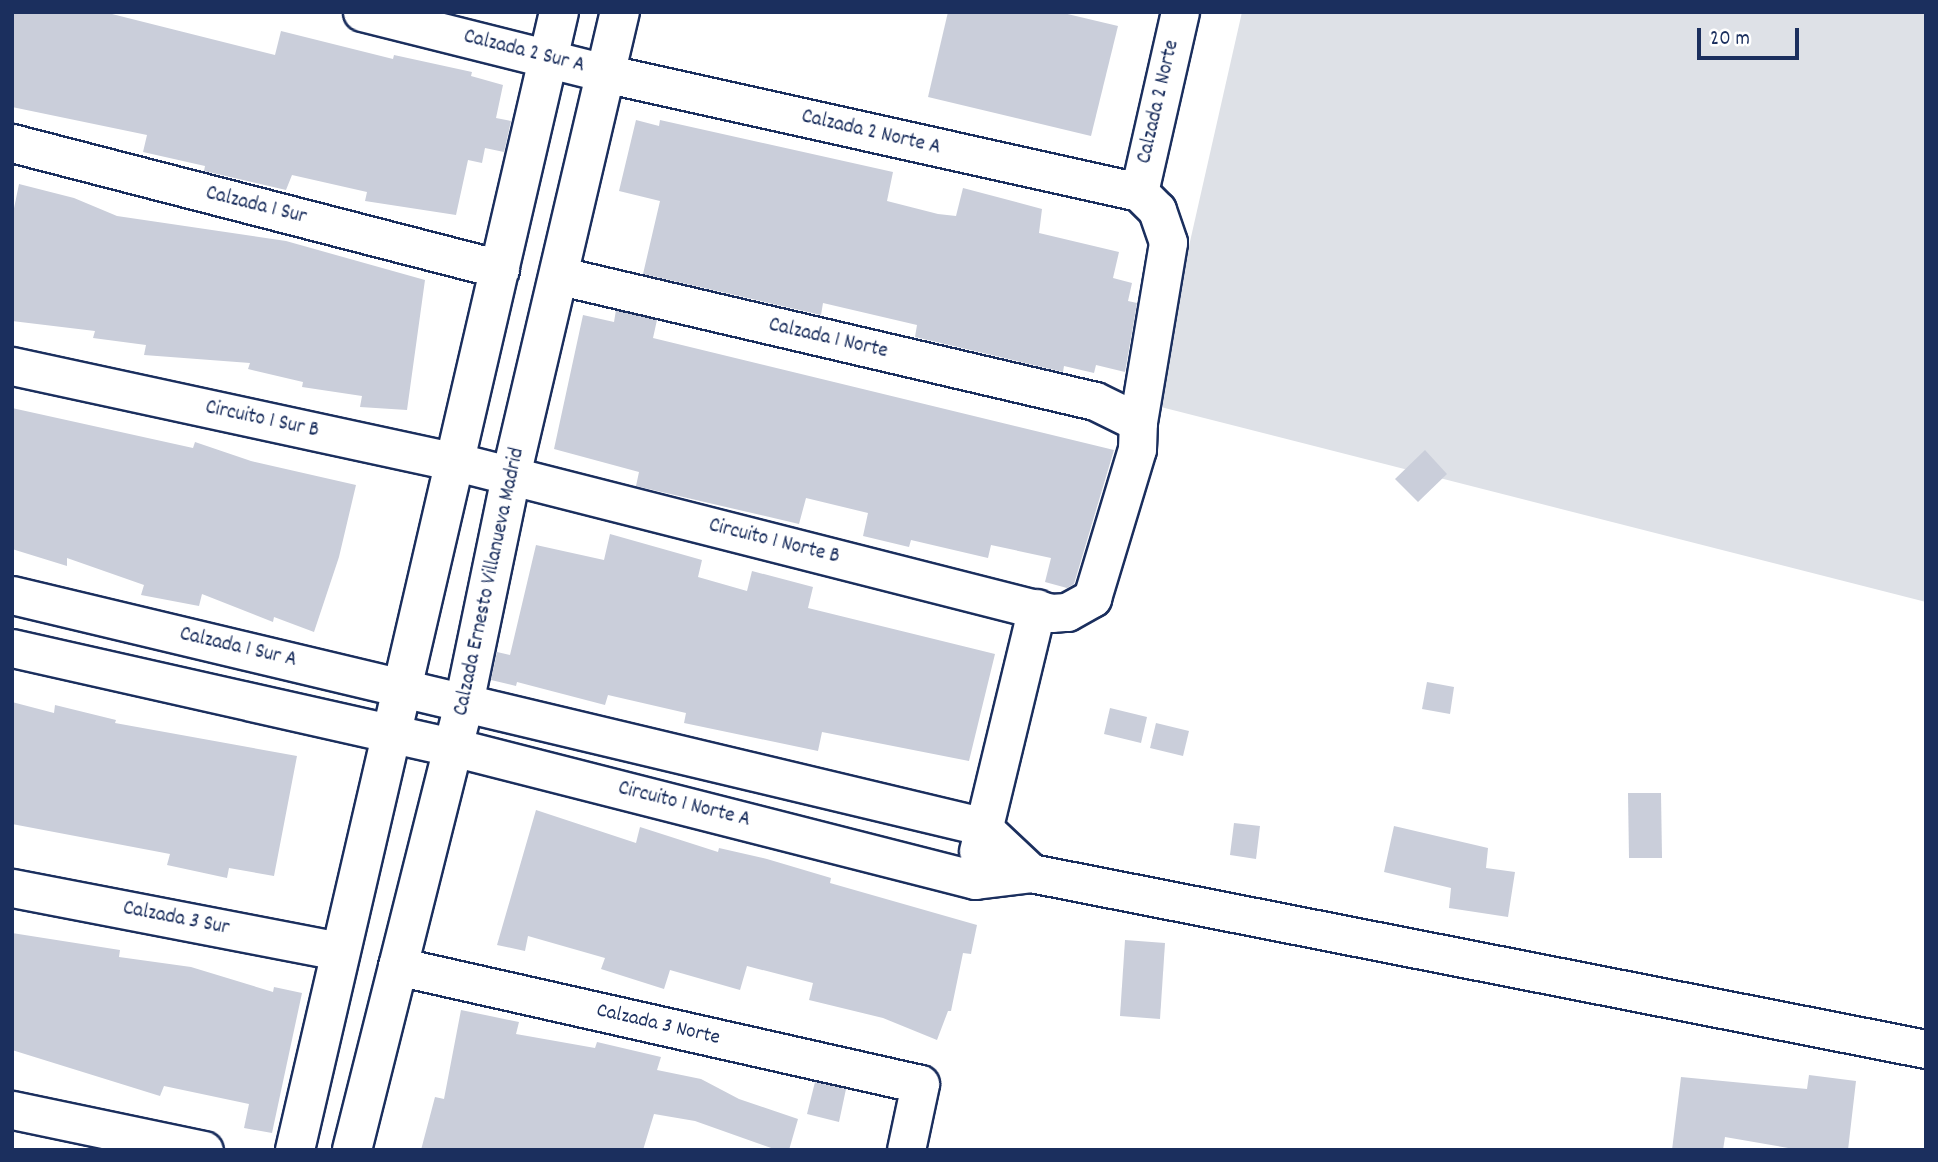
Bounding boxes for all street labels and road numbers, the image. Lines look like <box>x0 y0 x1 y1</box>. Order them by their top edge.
street label: Calzada 2 Sur A <box>461 25 587 79</box>
street label: Calzada 2 Norte <box>1133 38 1185 166</box>
street label: Calzada 2 Norte A <box>799 105 943 161</box>
street label: Calzada 1 Sur <box>203 181 309 231</box>
street label: Calzada 1 Norte <box>766 313 890 365</box>
street label: Circuito 1 Sur B <box>203 396 321 444</box>
street label: Calzada Ernesto Villanueva Madrid <box>449 446 531 718</box>
street label: Circuito 1 Norte B <box>706 514 842 570</box>
street label: Calzada 1 Sur A <box>177 622 299 674</box>
street label: Circuito 1 Norte A <box>615 776 753 834</box>
street label: Calzada 3 Sur <box>121 896 231 942</box>
street label: Calzada 3 Norte <box>594 999 722 1051</box>

